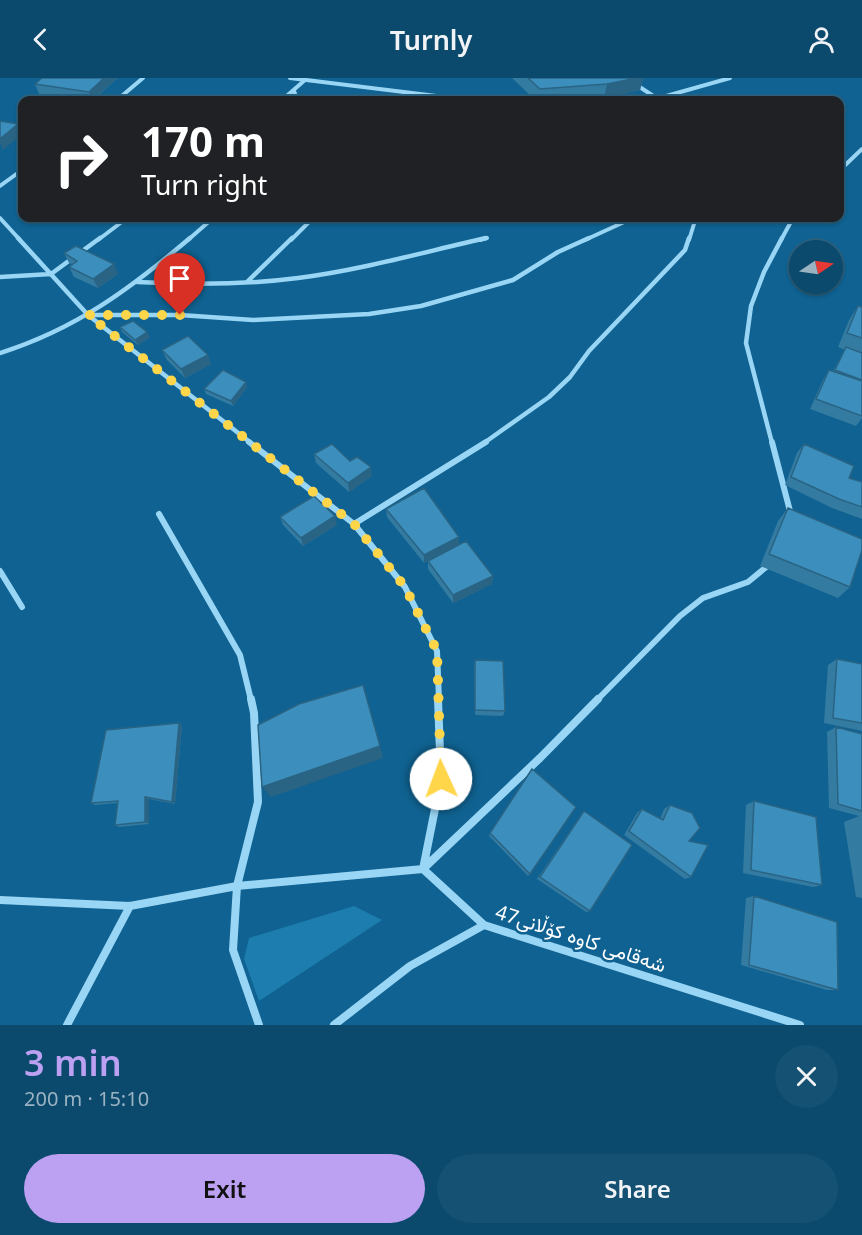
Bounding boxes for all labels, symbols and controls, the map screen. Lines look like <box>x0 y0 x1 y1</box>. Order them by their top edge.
text: Turnly <box>390 21 472 58</box>
icon: back <box>24 23 57 56</box>
icon: person <box>805 23 838 56</box>
text: 170 m <box>141 112 265 169</box>
icon: right <box>42 120 120 198</box>
text: Turn right <box>141 166 267 203</box>
north arrow <box>789 240 843 294</box>
map controls <box>789 240 843 294</box>
pin <box>154 253 205 315</box>
icon: arrive <box>163 262 196 295</box>
position arrow <box>409 747 473 811</box>
street label: شەقامی کاوە کۆڵانی47 <box>492 898 670 978</box>
text: 3 min <box>24 1038 122 1087</box>
button: close <box>775 1045 838 1108</box>
text: 200 m · 15:10 <box>24 1085 149 1112</box>
button: Exit <box>24 1154 425 1223</box>
button: Share <box>437 1154 838 1223</box>

